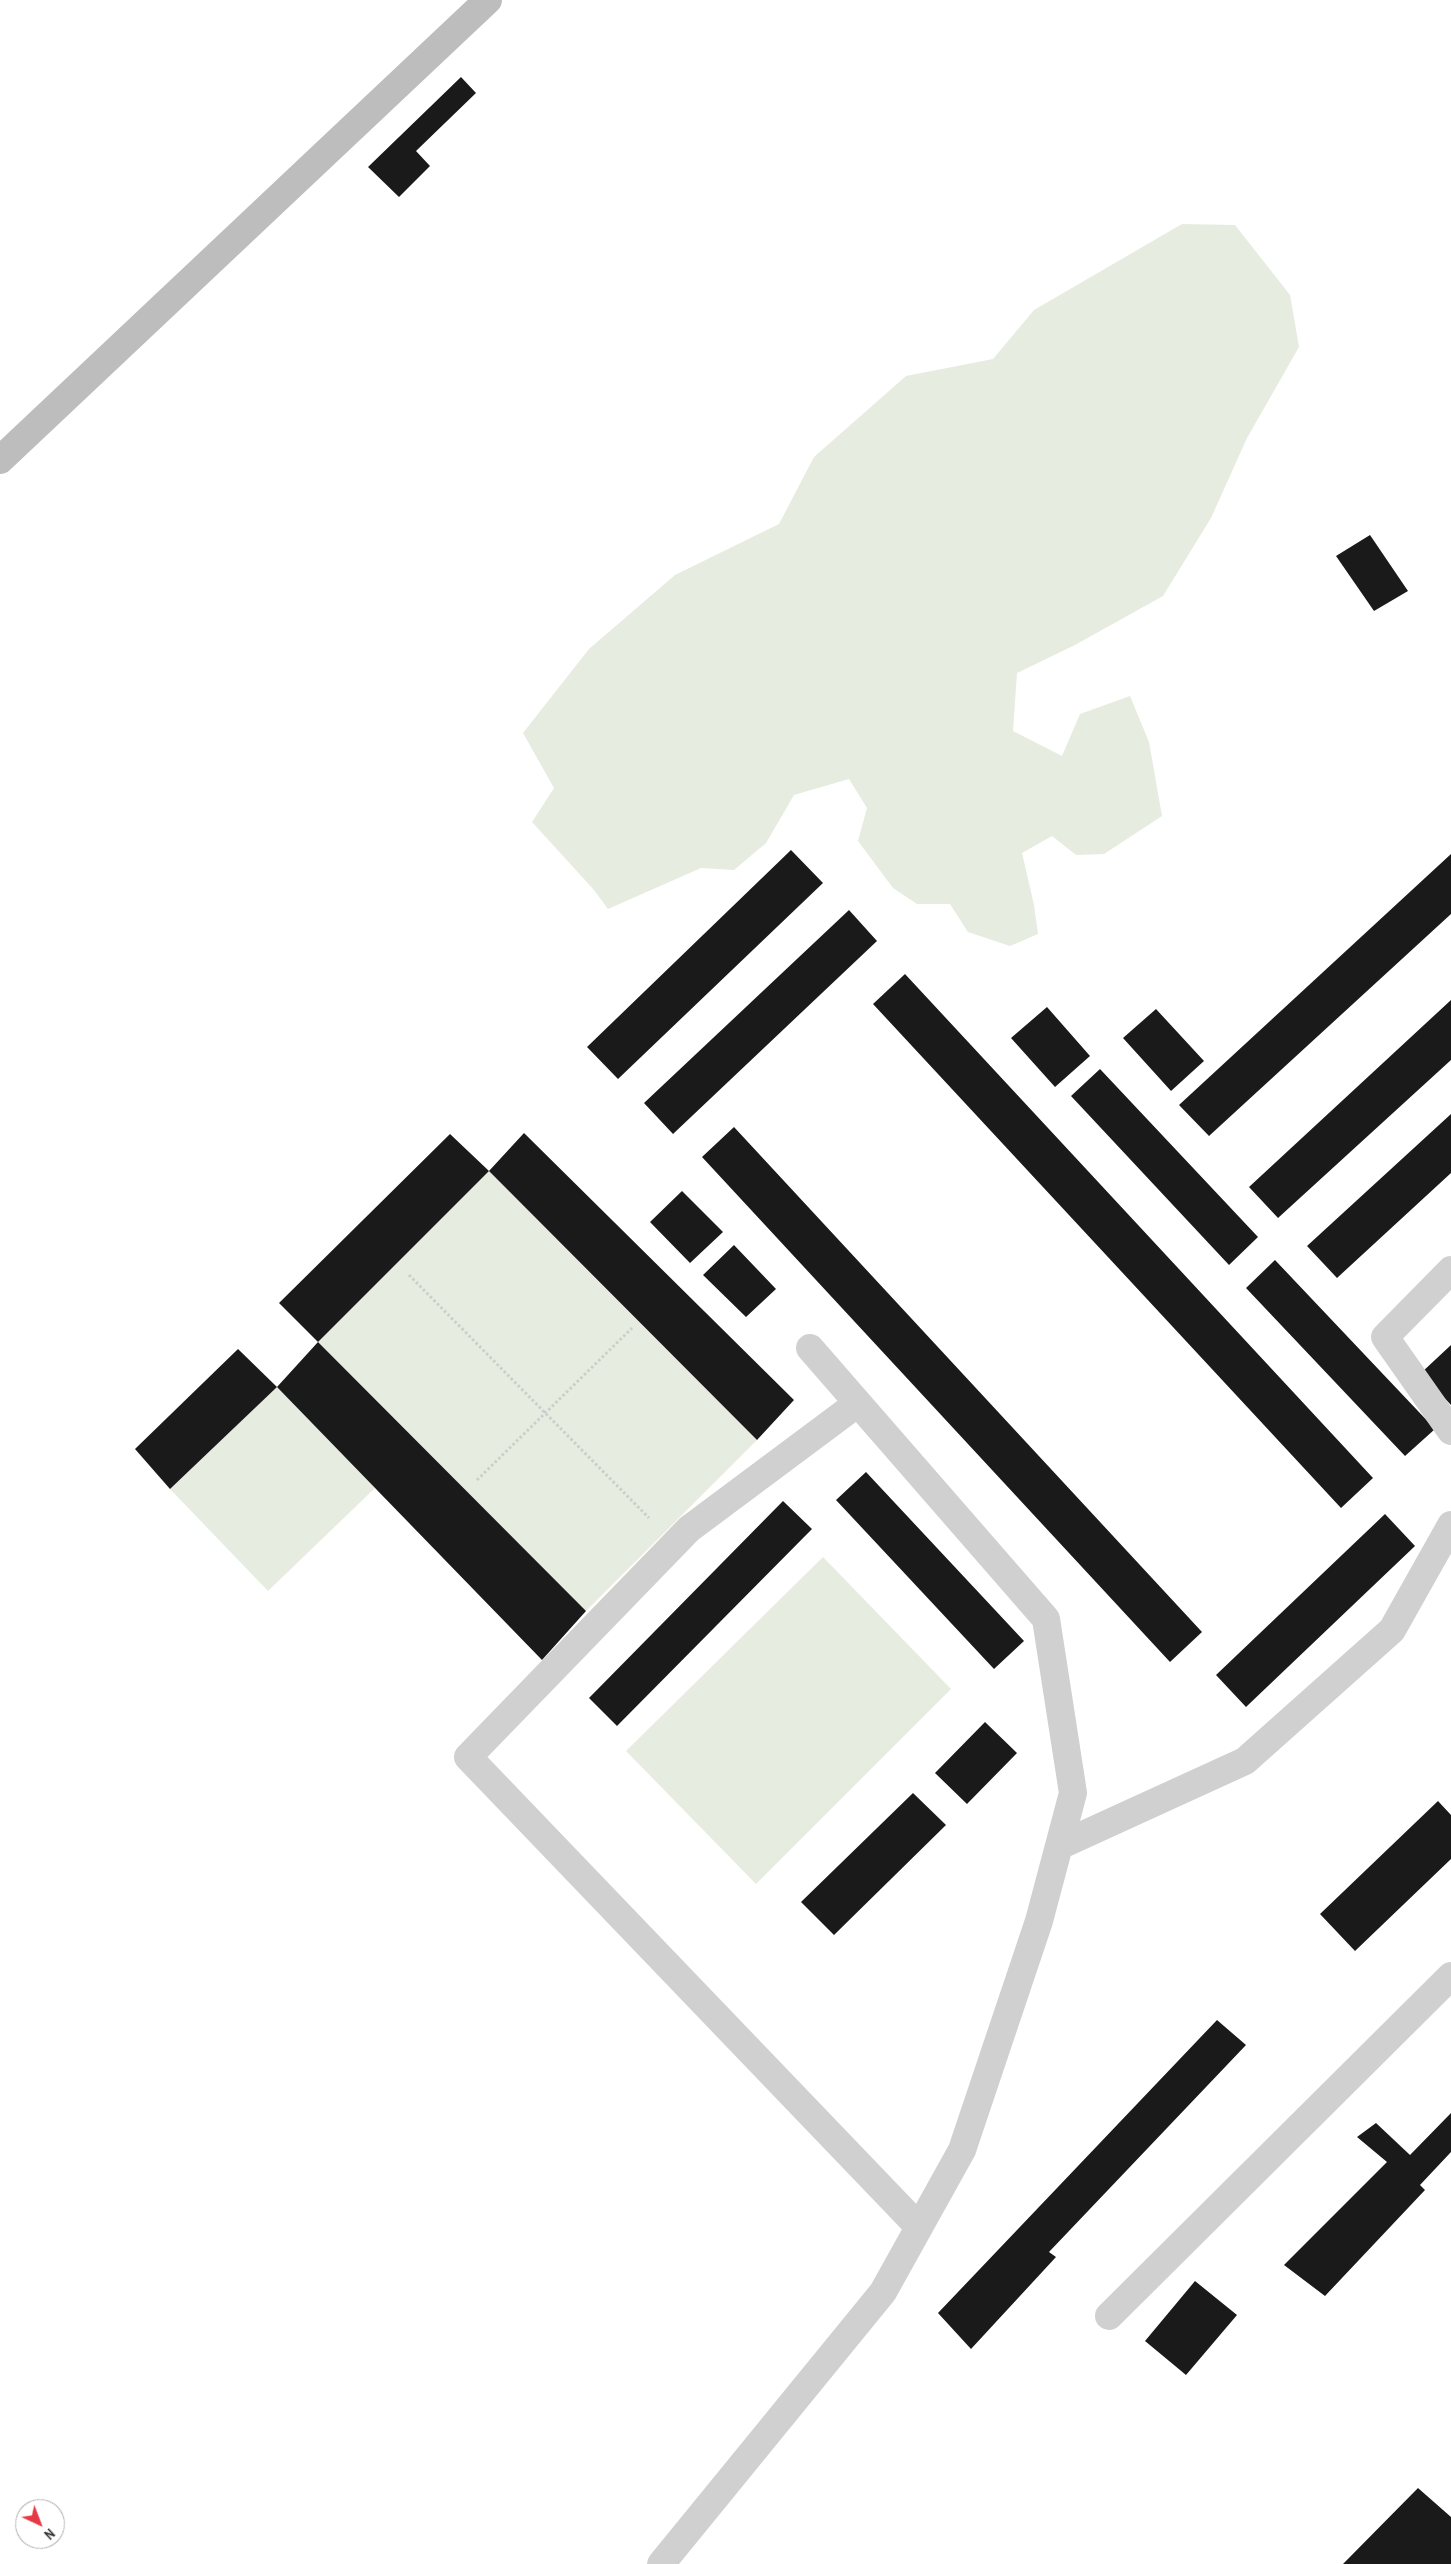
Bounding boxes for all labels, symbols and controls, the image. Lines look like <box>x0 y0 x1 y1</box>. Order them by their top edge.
north arrow <box>15 2499 65 2549</box>
text: N <box>40 2525 59 2544</box>

